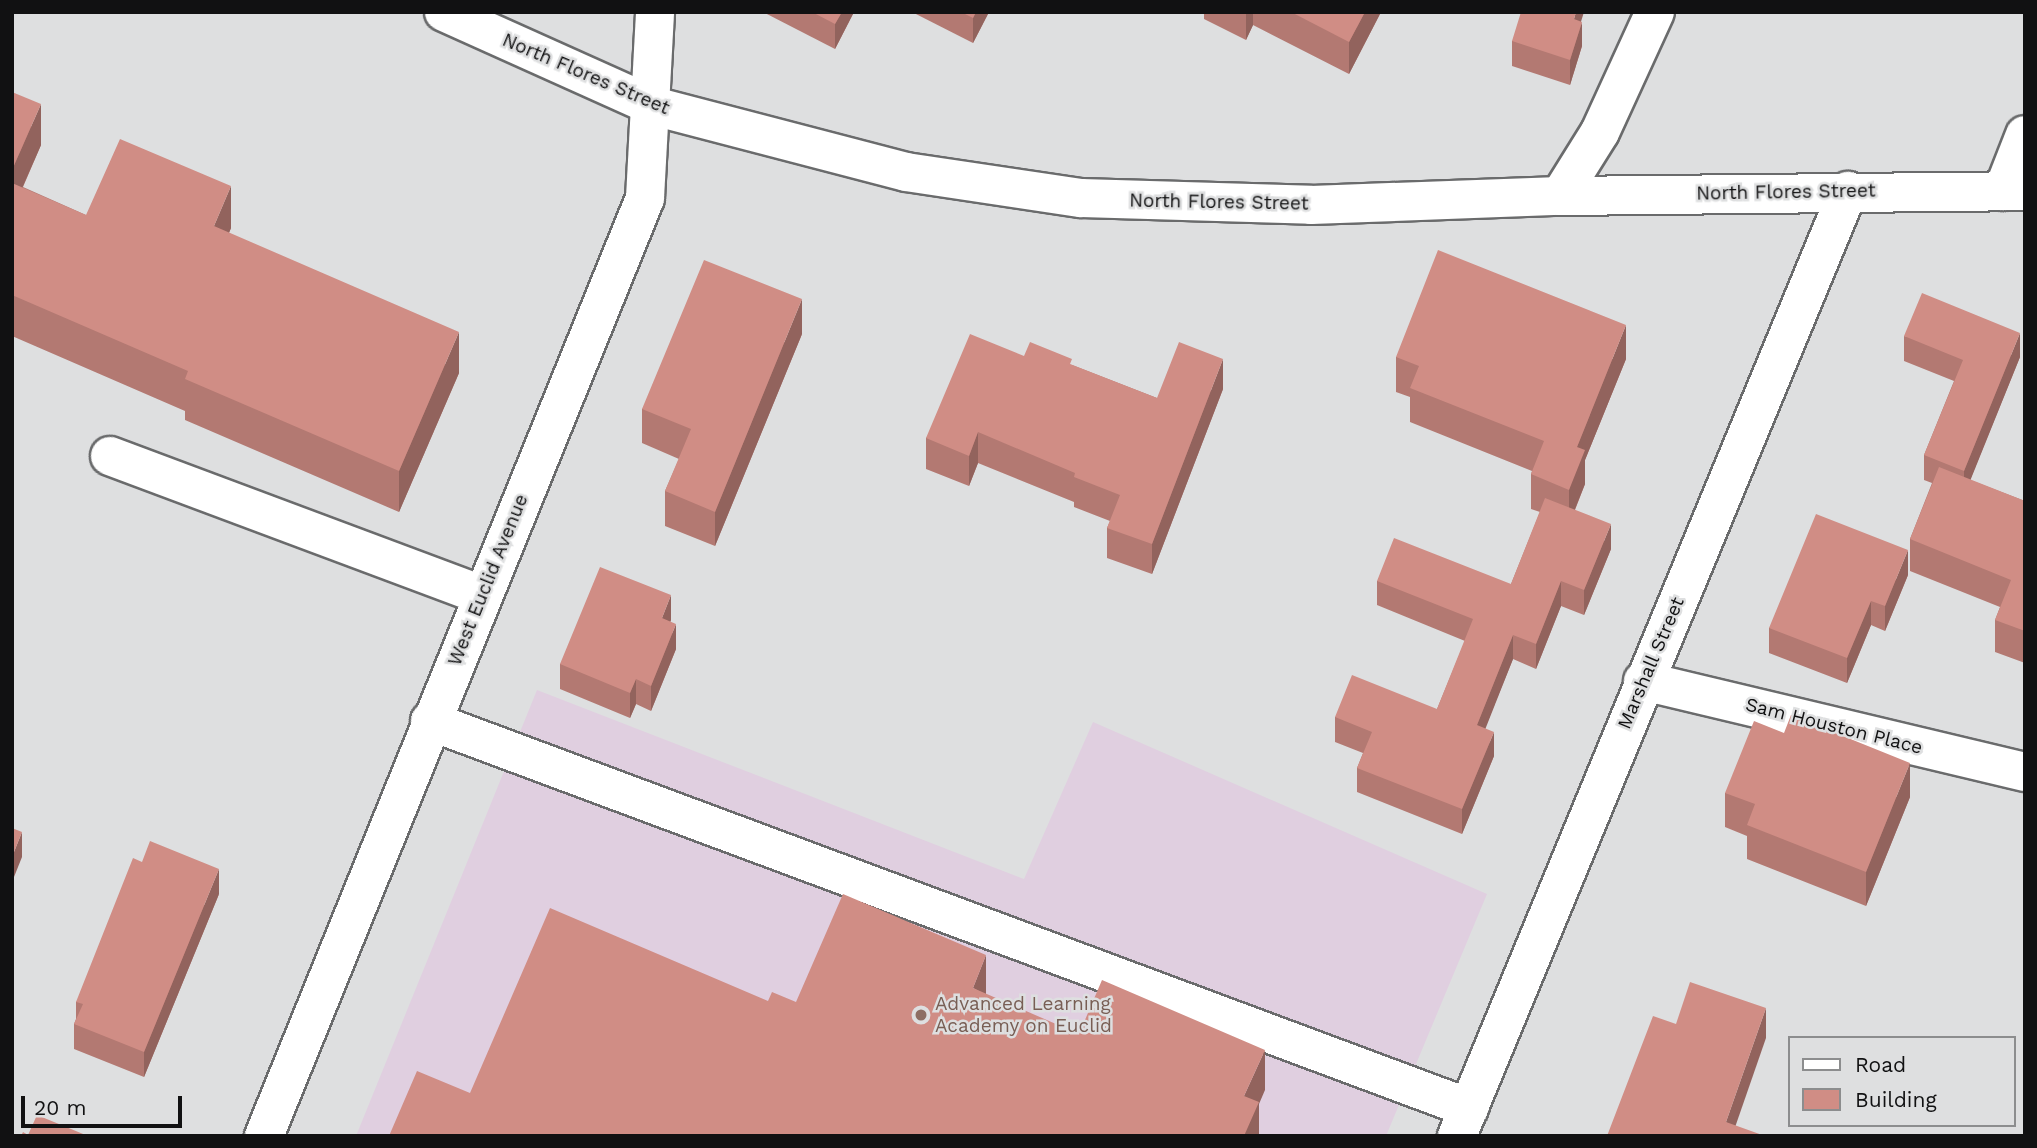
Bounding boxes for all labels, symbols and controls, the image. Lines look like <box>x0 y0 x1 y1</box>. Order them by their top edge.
street label: North Flores Street <box>499 28 673 120</box>
street label: North Flores Street <box>1696 179 1876 205</box>
street label: North Flores Street <box>1129 189 1309 215</box>
street label: West Euclid Avenue <box>443 491 533 669</box>
street label: Marshall Street <box>1613 593 1689 733</box>
street label: Sam Houston Place <box>1743 693 1925 759</box>
place label: Advanced Learning Academy on Euclid <box>935 993 1112 1037</box>
marker: Advanced Learning Academy on Euclid <box>913 1007 929 1023</box>
legend <box>1788 1036 2016 1127</box>
text: Road <box>1855 1052 1906 1077</box>
scale bar <box>24 1082 186 1126</box>
text: Building <box>1855 1087 1937 1112</box>
text: 20 m <box>34 1095 86 1120</box>

